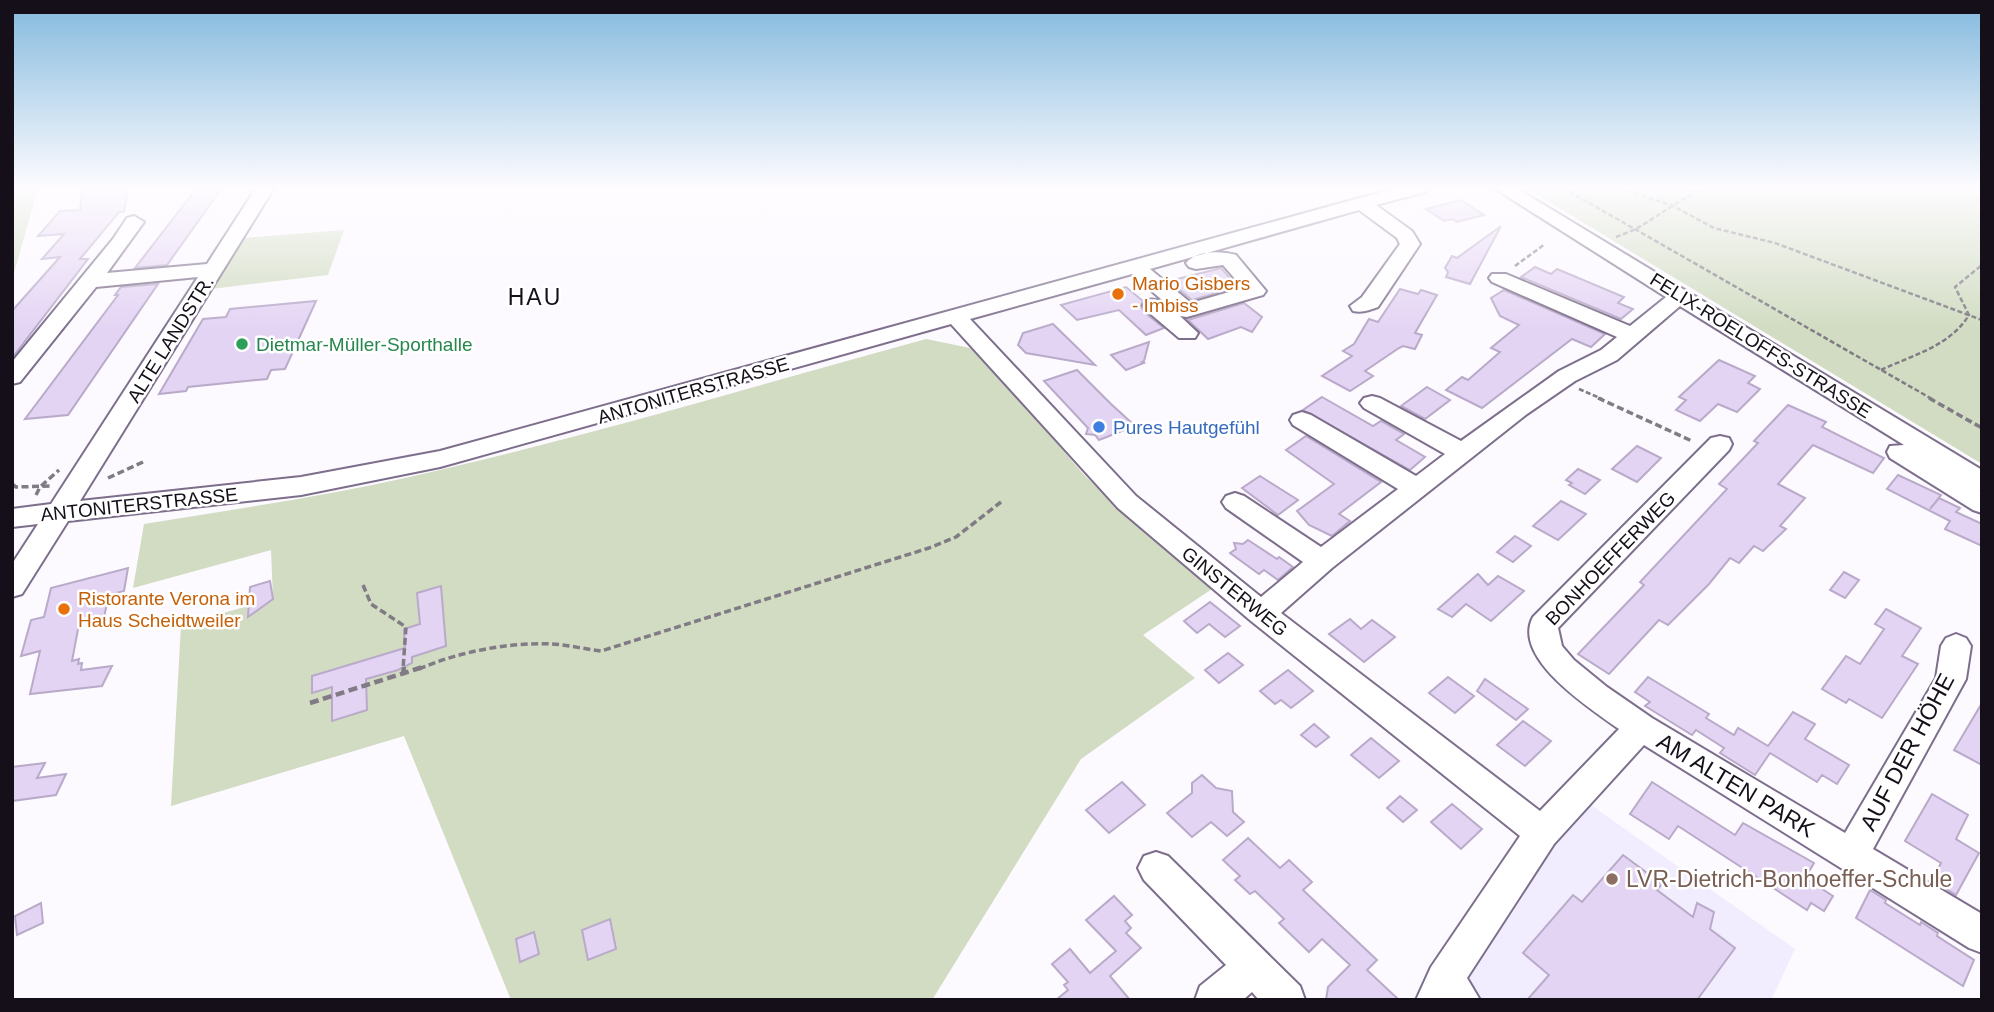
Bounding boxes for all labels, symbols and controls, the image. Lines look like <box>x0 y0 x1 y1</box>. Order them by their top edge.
street label: FELIX-ROELOFFS-STRASSE <box>1646 269 1875 422</box>
street label: ALTE LANDSTR. <box>123 272 218 406</box>
place label: Mario Gisbers - Imbiss <box>1132 273 1250 316</box>
district label: HAU <box>508 284 562 310</box>
marker: Mario Gisbers - Imbiss <box>1110 286 1126 302</box>
place label: Dietmar-Müller-Sporthalle <box>256 334 472 355</box>
marker: Dietmar-Müller-Sporthalle <box>234 336 250 352</box>
street label: ANTONITERSTRASSE <box>595 353 791 428</box>
place label: Pures Hautgefühl <box>1113 417 1260 438</box>
marker: Pures Hautgefühl <box>1091 419 1107 435</box>
street label: ANTONITERSTRASSE <box>39 484 239 525</box>
street label: BONHOEFFERWEG <box>1541 487 1679 629</box>
street label: GINSTERWEG <box>1178 542 1292 640</box>
place label: Ristorante Verona im Haus Scheidtweiler <box>78 588 255 631</box>
marker: Ristorante Verona im Haus Scheidtweiler <box>56 601 72 617</box>
street label: AUF DER HÖHE <box>1855 669 1959 835</box>
street label: AM ALTEN PARK <box>1652 728 1820 843</box>
place label: LVR-Dietrich-Bonhoeffer-Schule <box>1626 866 1952 892</box>
marker: LVR-Dietrich-Bonhoeffer-Schule <box>1604 871 1620 887</box>

